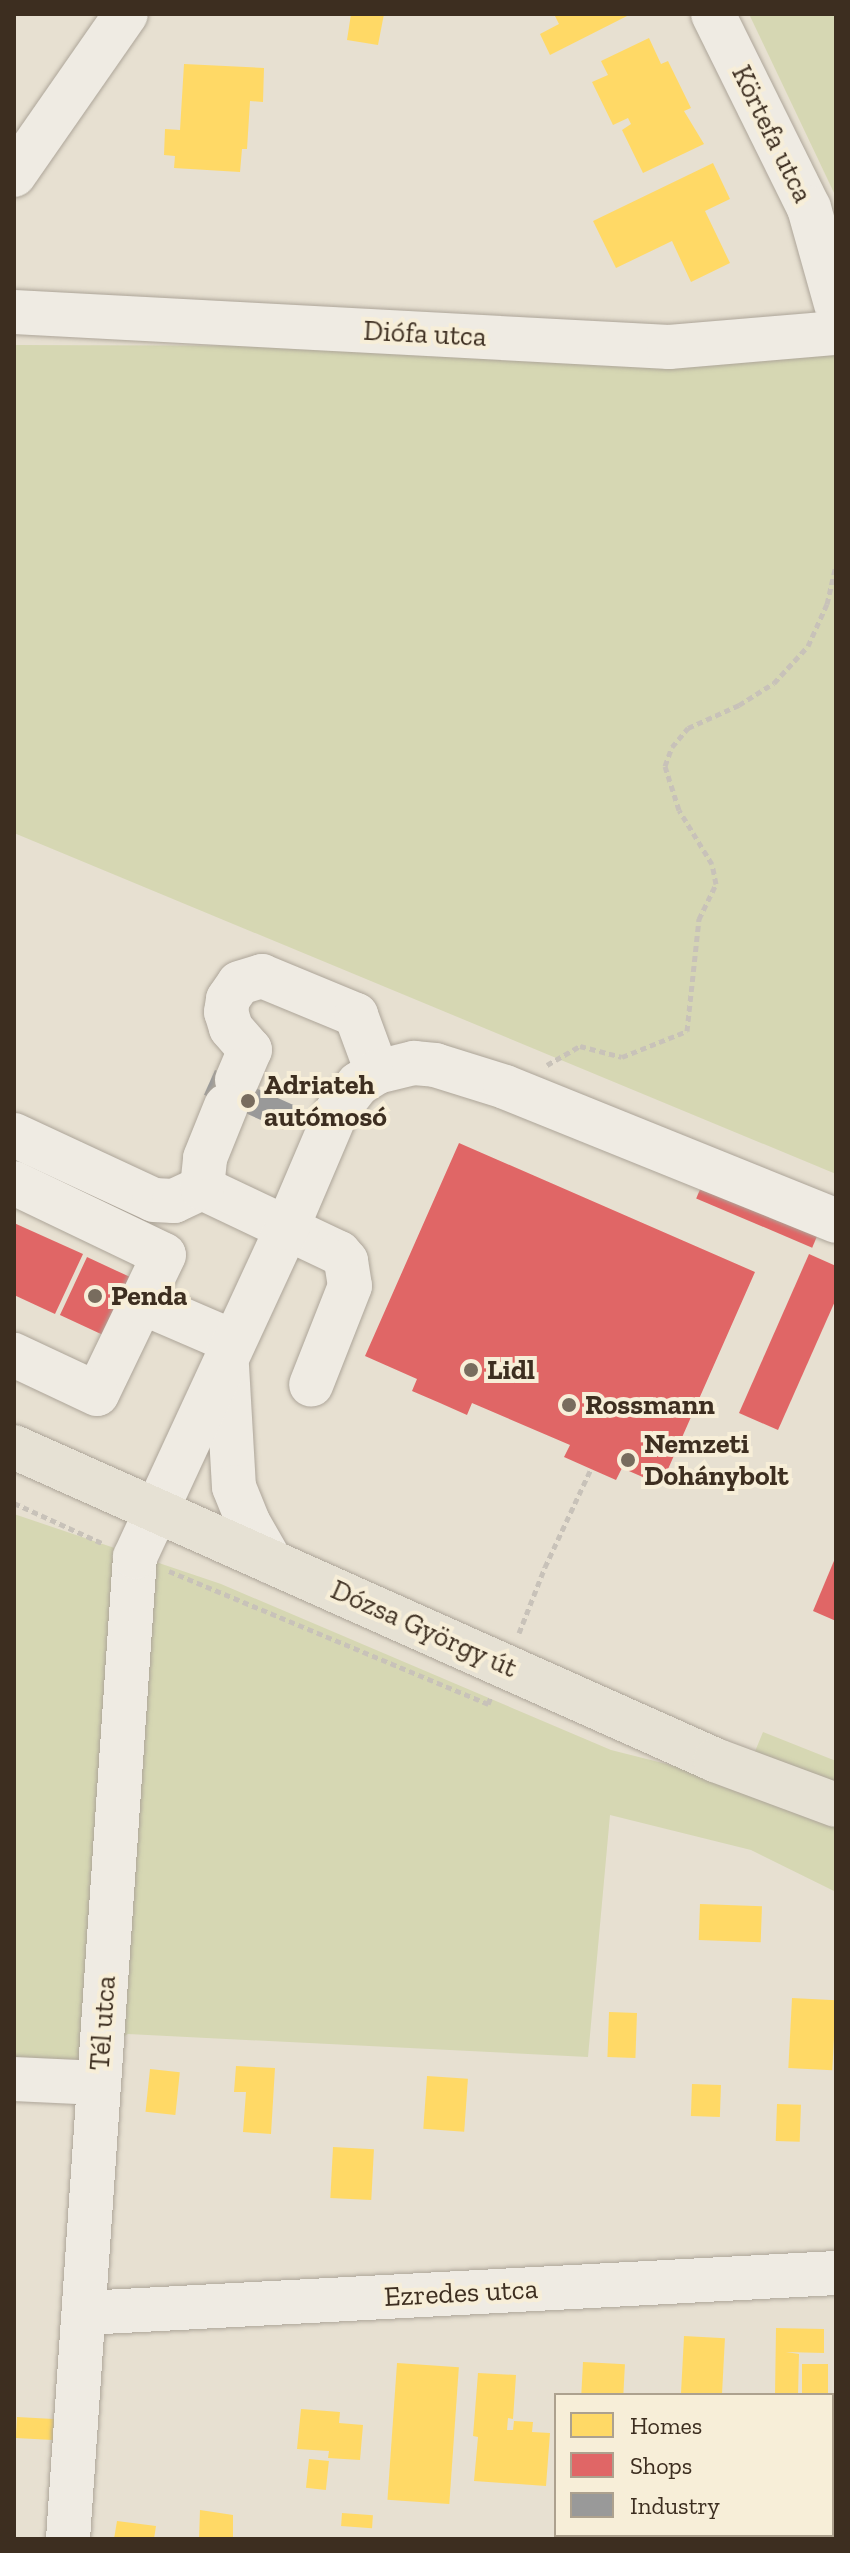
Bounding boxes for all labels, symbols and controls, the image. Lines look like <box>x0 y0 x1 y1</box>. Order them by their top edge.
street label: Körtefa utca <box>724 60 820 208</box>
street label: Diófa utca <box>363 314 487 354</box>
place label: Adriateh autómosó <box>264 1068 387 1134</box>
marker: Adriateh autómosó <box>239 1092 257 1110</box>
place label: Penda <box>111 1279 187 1313</box>
marker: Penda <box>86 1287 104 1305</box>
place label: Lidl <box>487 1353 535 1387</box>
marker: Lidl <box>462 1361 480 1379</box>
place label: Rossmann <box>585 1388 715 1422</box>
marker: Rossmann <box>560 1396 578 1414</box>
place label: Nemzeti Dohánybolt <box>644 1427 789 1493</box>
marker: Nemzeti Dohánybolt <box>619 1451 637 1469</box>
street label: Dózsa György út <box>325 1573 523 1685</box>
street label: Tél utca <box>83 1974 123 2072</box>
street label: Ezredes utca <box>383 2272 539 2314</box>
legend <box>554 2393 834 2537</box>
text: Homes <box>630 2411 702 2440</box>
text: Shops <box>630 2451 692 2480</box>
text: Industry <box>630 2491 720 2520</box>

